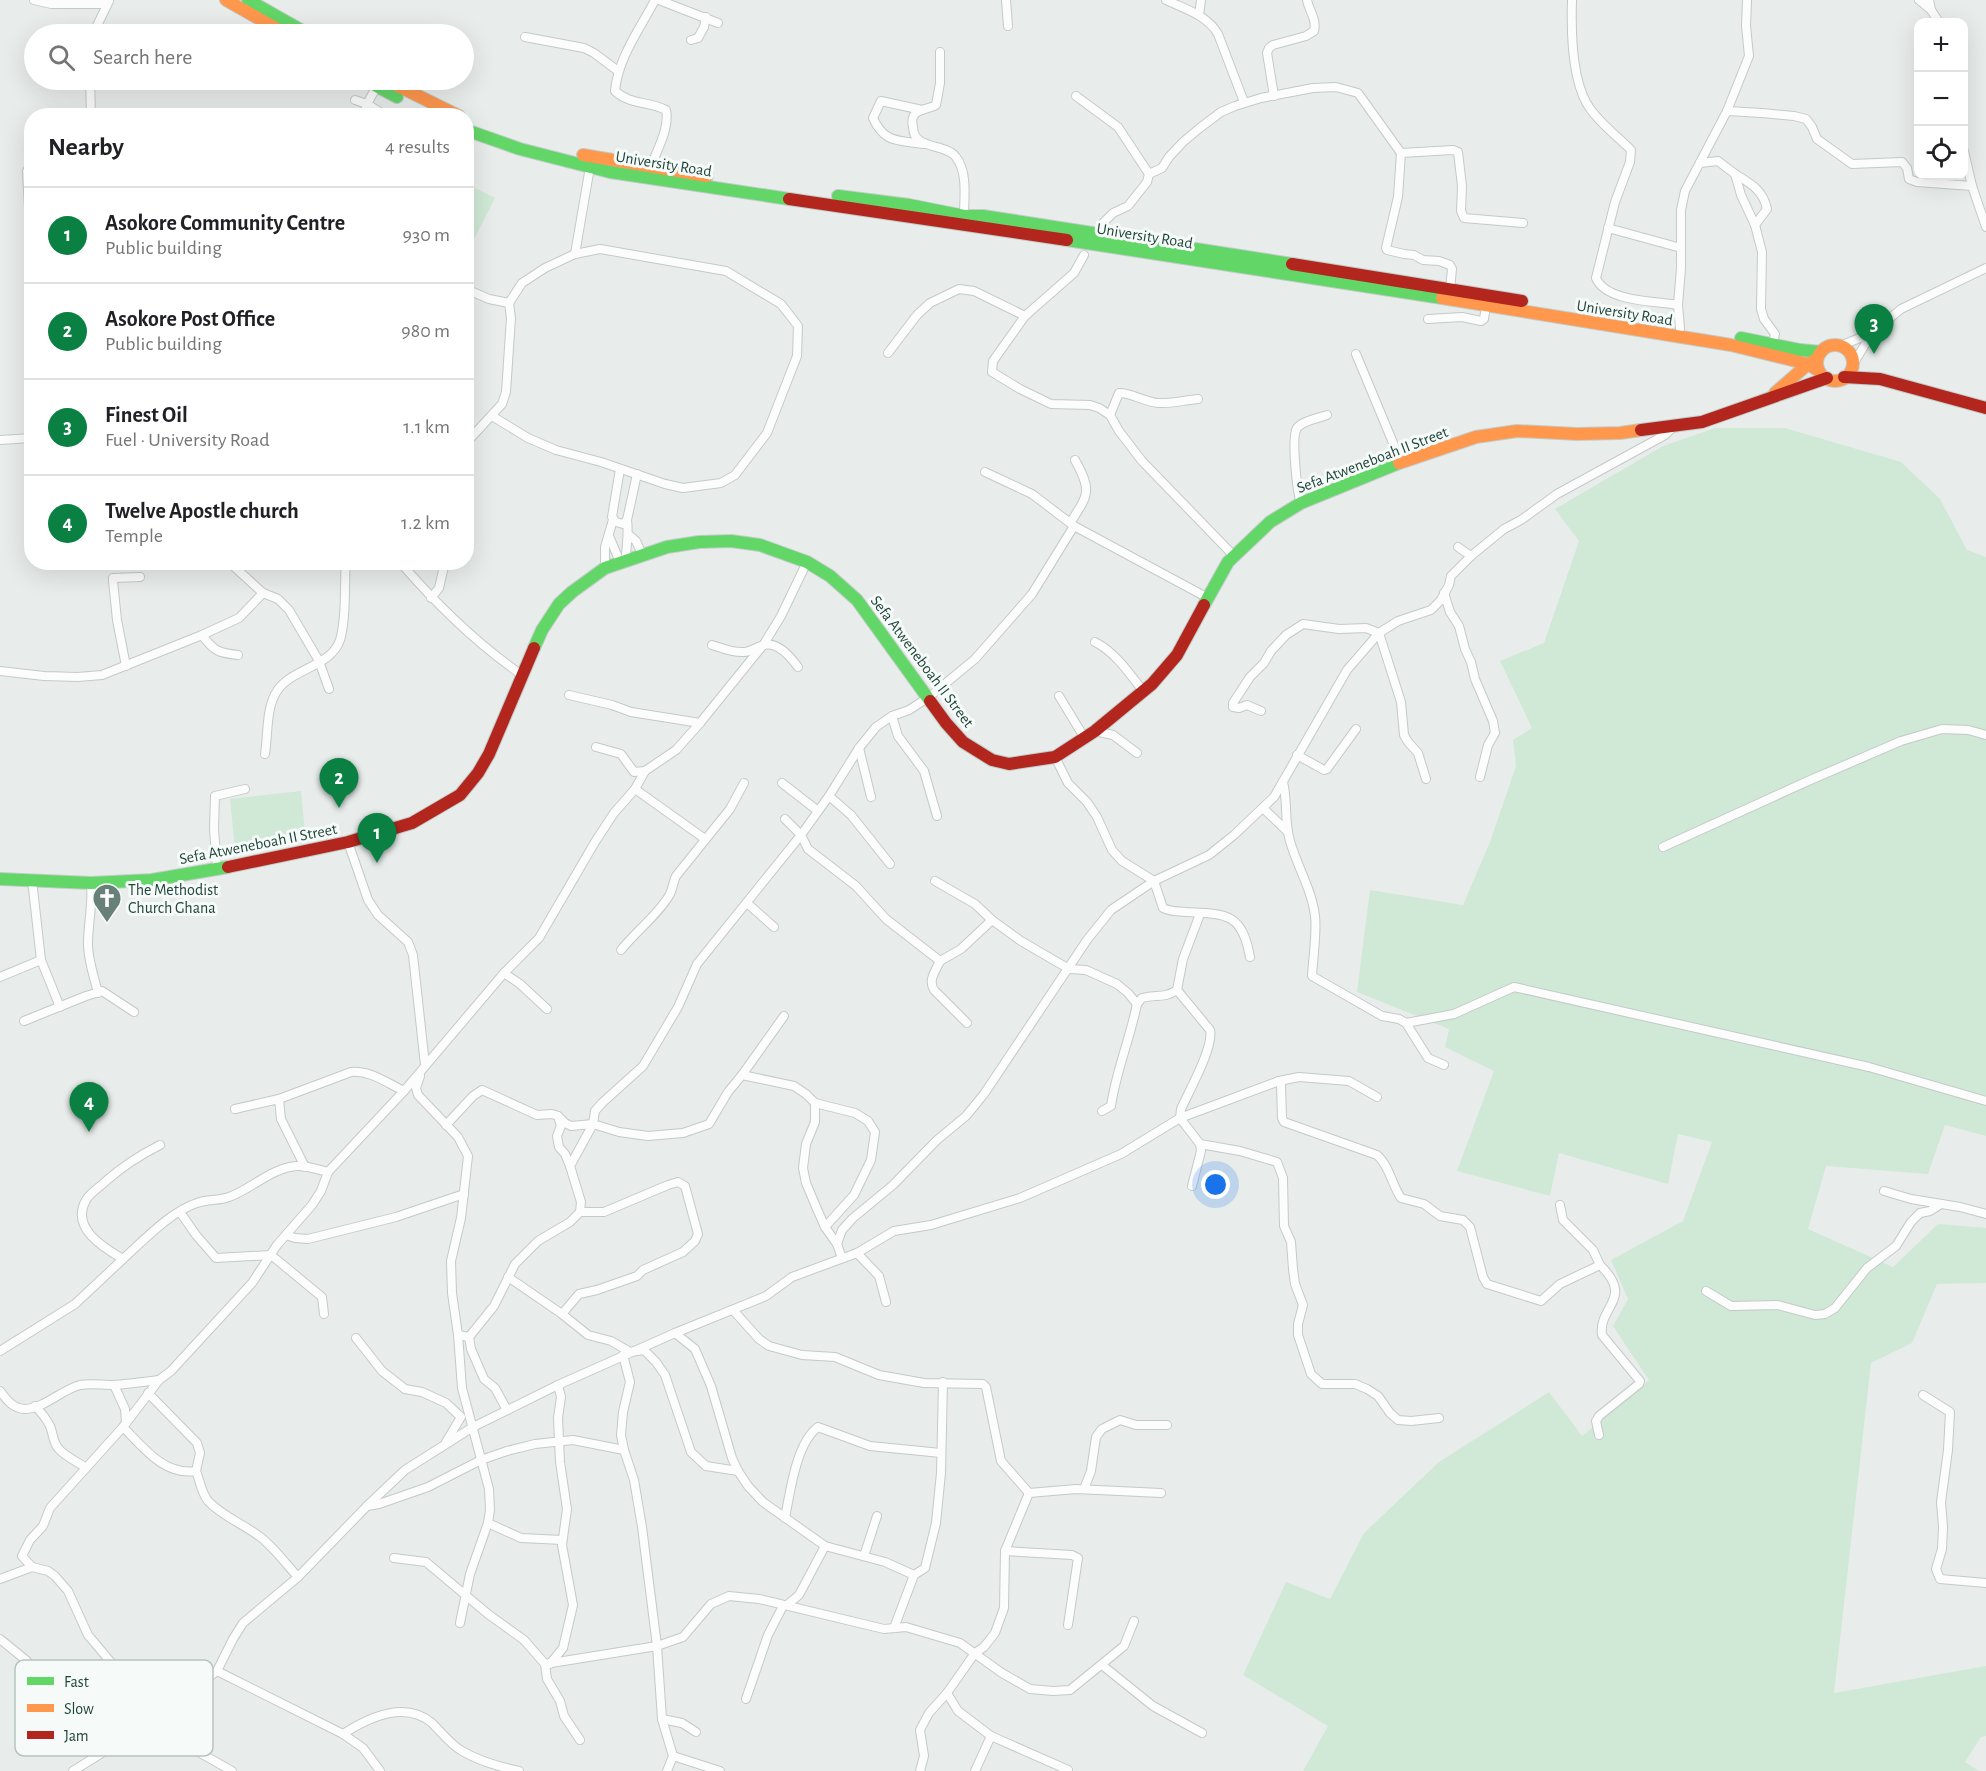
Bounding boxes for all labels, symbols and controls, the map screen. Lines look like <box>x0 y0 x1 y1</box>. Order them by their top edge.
map controls <box>1914 18 1968 180</box>
button: + <box>1914 18 1968 72</box>
search box <box>24 24 474 90</box>
icon: search <box>45 41 78 74</box>
text: Search here <box>93 46 192 68</box>
button: − <box>1914 72 1968 126</box>
button: locate <box>1914 126 1968 180</box>
text: Nearby <box>48 134 124 160</box>
text: 4 results <box>385 137 450 157</box>
street label: University Road <box>614 148 713 180</box>
text: Asokore Community Centre <box>105 212 345 234</box>
street label: University Road <box>1095 220 1194 252</box>
text: 1 <box>64 225 71 245</box>
text: 930 m <box>403 225 450 245</box>
text: Public building <box>105 238 222 258</box>
street label: University Road <box>1575 297 1674 329</box>
pin: 3 <box>1854 304 1894 354</box>
text: Asokore Post Office <box>105 308 275 330</box>
text: 2 <box>63 321 72 341</box>
text: 980 m <box>401 321 450 341</box>
text: Public building <box>105 334 222 354</box>
text: Finest Oil <box>105 404 188 426</box>
text: 3 <box>63 417 72 437</box>
text: 1.1 km <box>403 417 450 437</box>
street label: Sefa Atweneboah II Street <box>1295 424 1450 496</box>
text: Fuel · University Road <box>105 430 270 450</box>
text: Twelve Apostle church <box>105 500 299 522</box>
text: 4 <box>62 513 73 533</box>
text: 1.2 km <box>401 513 450 533</box>
text: Temple <box>105 526 163 546</box>
street label: Sefa Atweneboah II Street <box>868 593 977 730</box>
pin: 2 <box>320 758 358 808</box>
pin: 1 <box>358 814 397 863</box>
street label: Sefa Atweneboah II Street <box>178 821 338 867</box>
church icon: The Methodist Church Ghana <box>91 882 123 924</box>
place label: The Methodist Church Ghana <box>128 882 218 916</box>
pin: 4 <box>70 1082 109 1132</box>
your location <box>1201 1170 1230 1199</box>
legend <box>15 1660 213 1756</box>
text: Fast <box>64 1674 89 1690</box>
text: Slow <box>64 1701 94 1717</box>
text: Jam <box>64 1728 89 1744</box>

